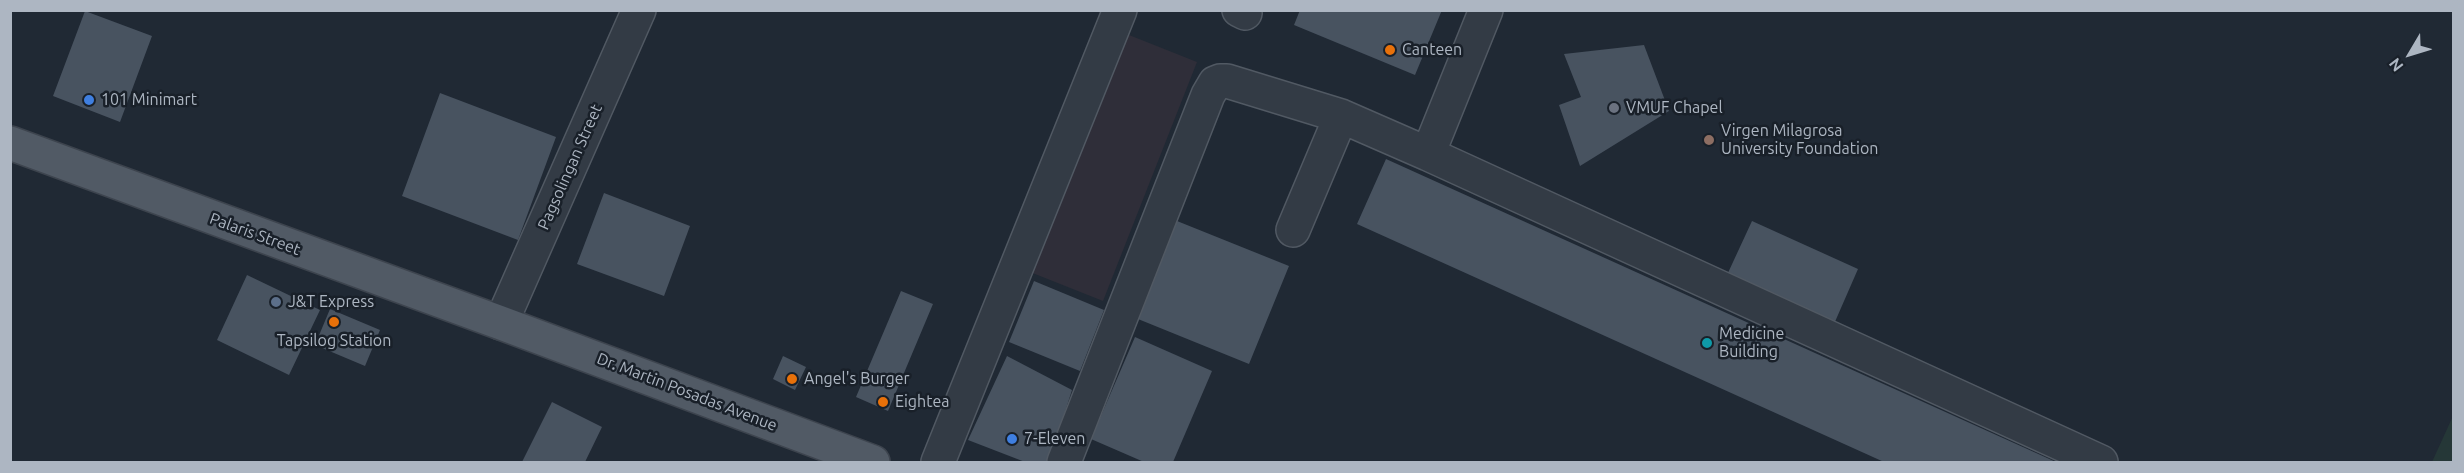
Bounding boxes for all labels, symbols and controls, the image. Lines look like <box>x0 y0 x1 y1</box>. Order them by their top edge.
north arrow <box>2380 24 2440 84</box>
place label: Canteen <box>1402 40 1462 60</box>
marker: Canteen <box>1383 43 1397 57</box>
text: N <box>2385 55 2407 75</box>
place label: 101 Minimart <box>101 90 197 110</box>
marker: 101 Minimart <box>82 93 96 107</box>
place label: VMUF Chapel <box>1626 98 1723 118</box>
street label: Pagsolingan Street <box>534 101 606 233</box>
marker: VMUF Chapel <box>1607 101 1621 115</box>
place label: Virgen Milagrosa University Foundation <box>1721 121 1878 159</box>
marker: Virgen Milagrosa University Foundation <box>1702 133 1716 147</box>
street label: Palaris Street <box>207 209 303 259</box>
place label: J&T Express <box>288 292 374 312</box>
marker: J&T Express <box>269 295 283 309</box>
marker: Tapsilog Station <box>327 315 341 329</box>
place label: Medicine Building <box>1719 324 1784 362</box>
place label: Tapsilog Station <box>277 331 391 351</box>
marker: Medicine Building <box>1700 336 1714 350</box>
street label: Dr. Martin Posadas Avenue <box>594 349 780 435</box>
place label: Angel's Burger <box>804 369 910 389</box>
marker: Angel's Burger <box>785 372 799 386</box>
place label: Eightea <box>895 392 950 412</box>
marker: Eightea <box>876 395 890 409</box>
place label: 7-Eleven <box>1024 429 1085 449</box>
marker: 7-Eleven <box>1005 432 1019 446</box>

